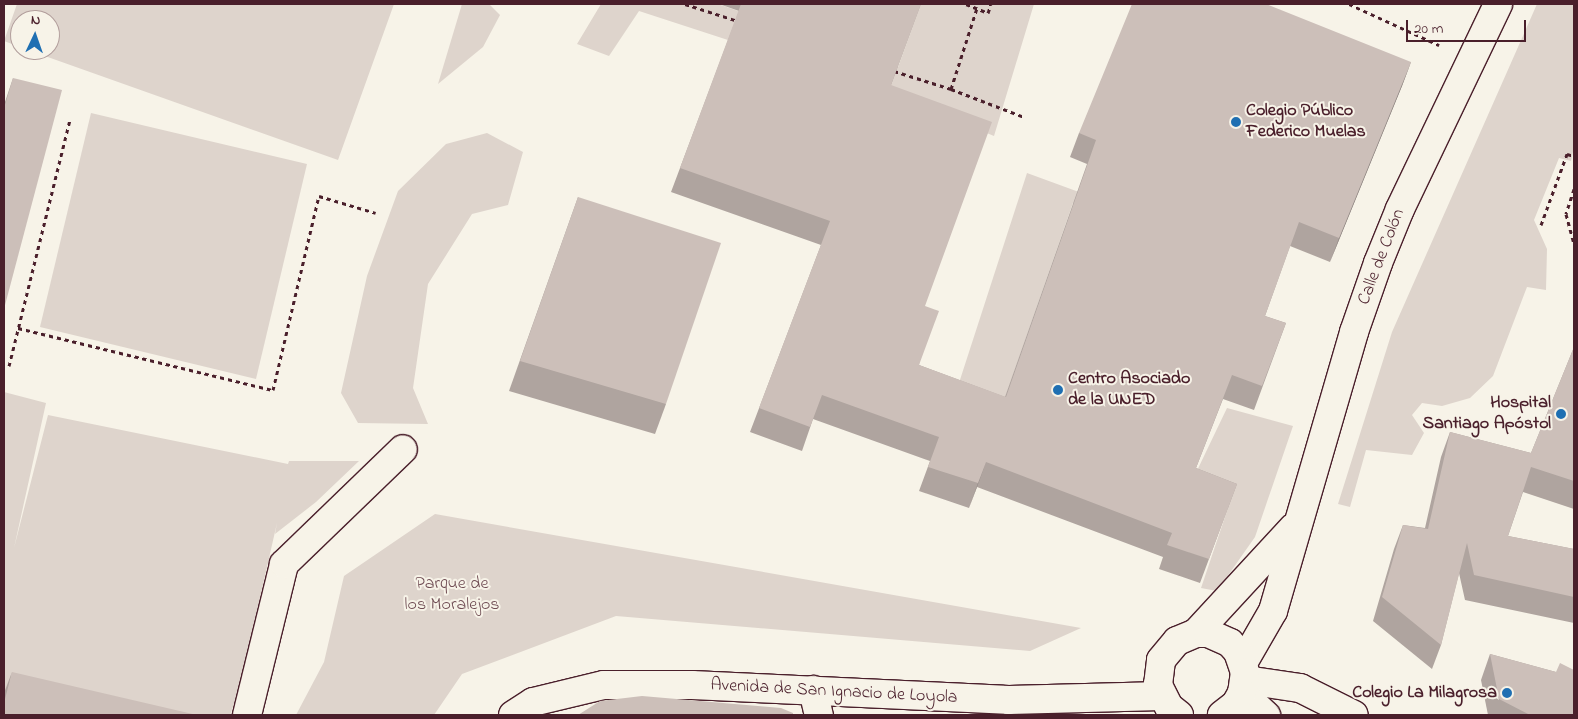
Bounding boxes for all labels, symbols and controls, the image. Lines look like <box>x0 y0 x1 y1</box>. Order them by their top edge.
north arrow <box>10 10 60 60</box>
text: N <box>30 10 41 31</box>
scale bar <box>1408 10 1528 42</box>
text: 20 m <box>1414 18 1443 40</box>
place label: Colegio Público Federico Muelas <box>1246 101 1366 144</box>
marker: Colegio Público Federico Muelas <box>1230 116 1242 128</box>
street label: Calle de Colón <box>1354 206 1410 308</box>
place label: Centro Asociado de la UNED <box>1068 369 1190 412</box>
marker: Centro Asociado de la UNED <box>1052 384 1064 396</box>
place label: Hospital Santiago Apóstol <box>1423 393 1551 436</box>
marker: Hospital Santiago Apóstol <box>1555 408 1567 420</box>
park label: Parque de los Moralejos <box>405 574 499 616</box>
street label: Avenida de San Ignacio de Loyola <box>710 675 958 709</box>
place label: Colegio La Milagrosa <box>1352 682 1497 704</box>
marker: Colegio La Milagrosa <box>1501 687 1513 699</box>

